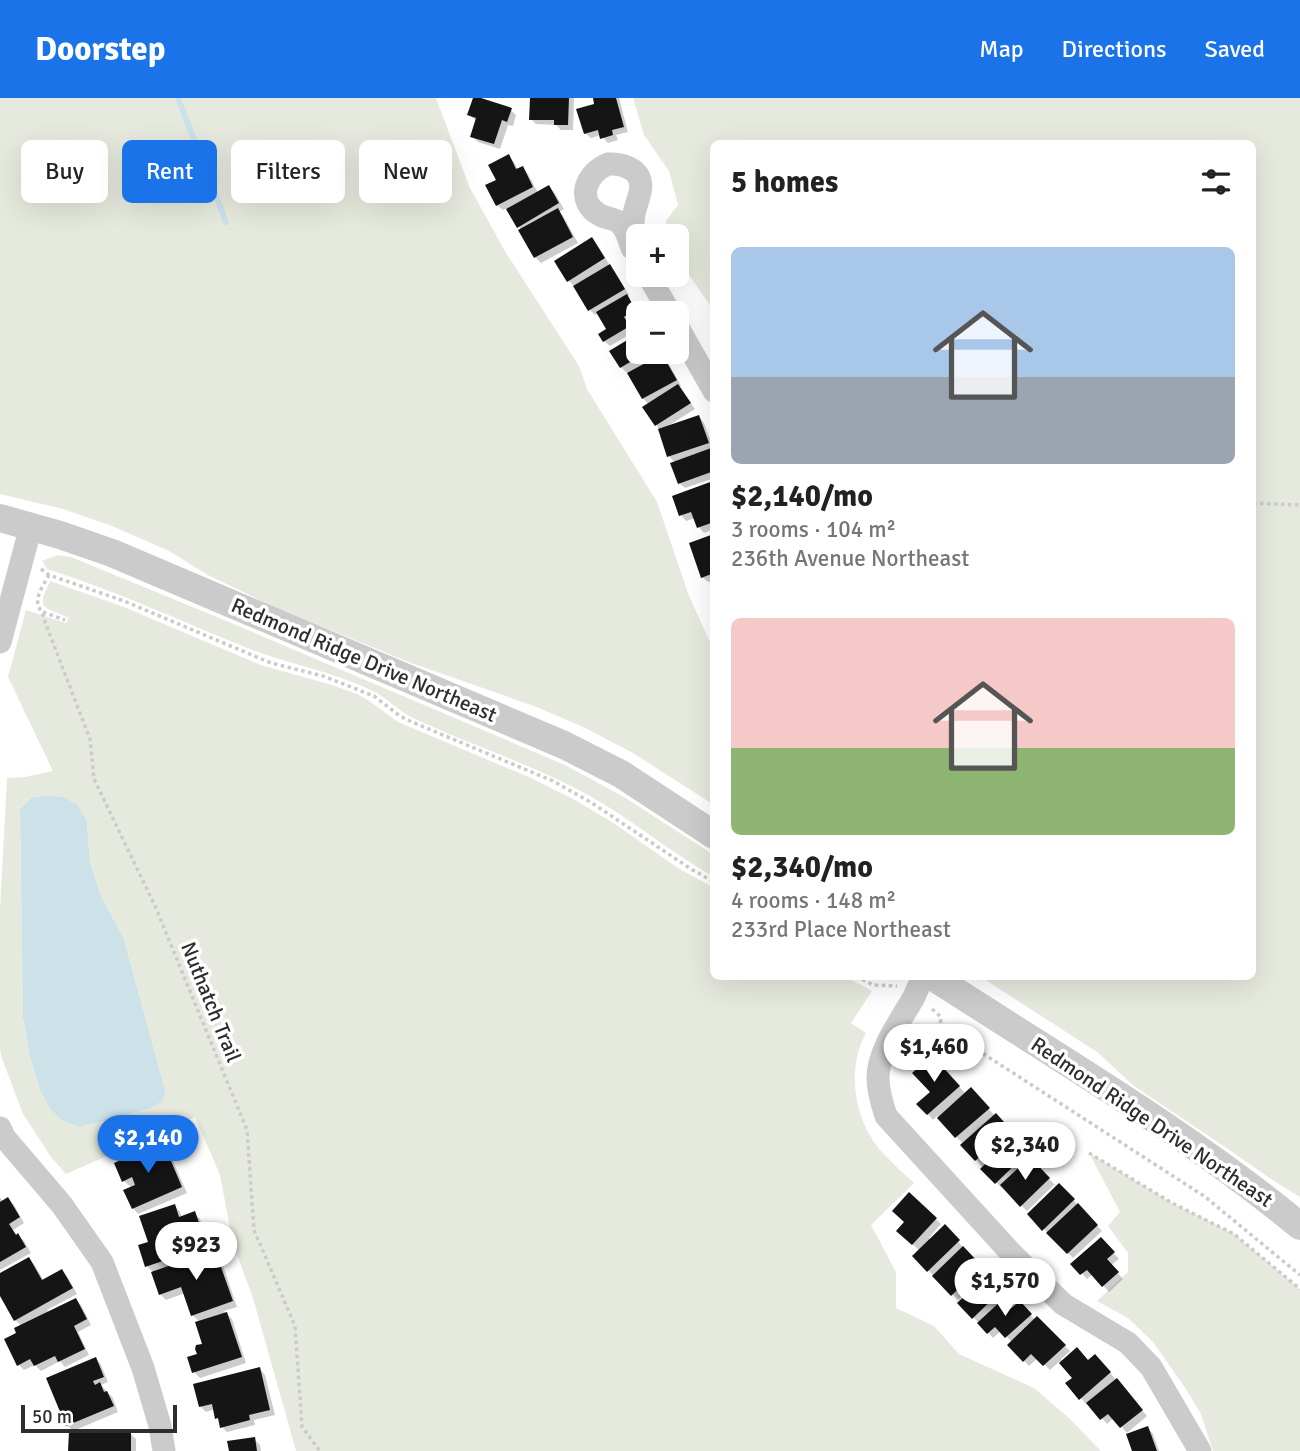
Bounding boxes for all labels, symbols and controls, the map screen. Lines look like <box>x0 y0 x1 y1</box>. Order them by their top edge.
text: Doorstep <box>35 29 165 70</box>
text: Map <box>979 34 1024 64</box>
text: Directions <box>1062 34 1167 64</box>
text: Saved <box>1205 34 1265 64</box>
chip: Buy <box>21 140 108 203</box>
chip: Rent <box>122 140 217 203</box>
chip: Filters <box>231 140 345 203</box>
chip: New <box>359 140 452 203</box>
icon: filters <box>1197 163 1235 201</box>
text: 5 homes <box>731 164 838 201</box>
map controls <box>626 224 689 364</box>
button: + <box>626 224 689 287</box>
icon: home <box>920 292 1046 418</box>
button: − <box>626 301 689 364</box>
text: $2,140/mo <box>731 478 873 515</box>
text: 3 rooms · 104 m² <box>731 515 896 544</box>
text: 236th Avenue Northeast <box>731 544 969 573</box>
street label: Redmond Ridge Drive Northeast <box>227 592 501 728</box>
icon: home <box>920 663 1046 789</box>
text: $2,340/mo <box>731 849 873 886</box>
text: 4 rooms · 148 m² <box>731 886 896 915</box>
text: 233rd Place Northeast <box>731 915 951 944</box>
street label: Nuthatch Trail <box>175 938 247 1066</box>
pin: $1,460 <box>877 1024 991 1084</box>
street label: Redmond Ridge Drive Northeast <box>1026 1031 1278 1213</box>
text: $1,460 <box>900 1032 968 1061</box>
pin: $2,140 <box>91 1116 205 1175</box>
pin: $2,340 <box>968 1122 1082 1182</box>
text: $2,140 <box>114 1123 182 1152</box>
text: $2,340 <box>991 1130 1059 1159</box>
pin: $923 <box>155 1222 237 1282</box>
text: $923 <box>171 1230 221 1259</box>
pin: $1,570 <box>948 1258 1062 1318</box>
text: $1,570 <box>971 1266 1039 1295</box>
scale bar <box>21 1402 177 1434</box>
text: 50 m <box>32 1405 72 1429</box>

